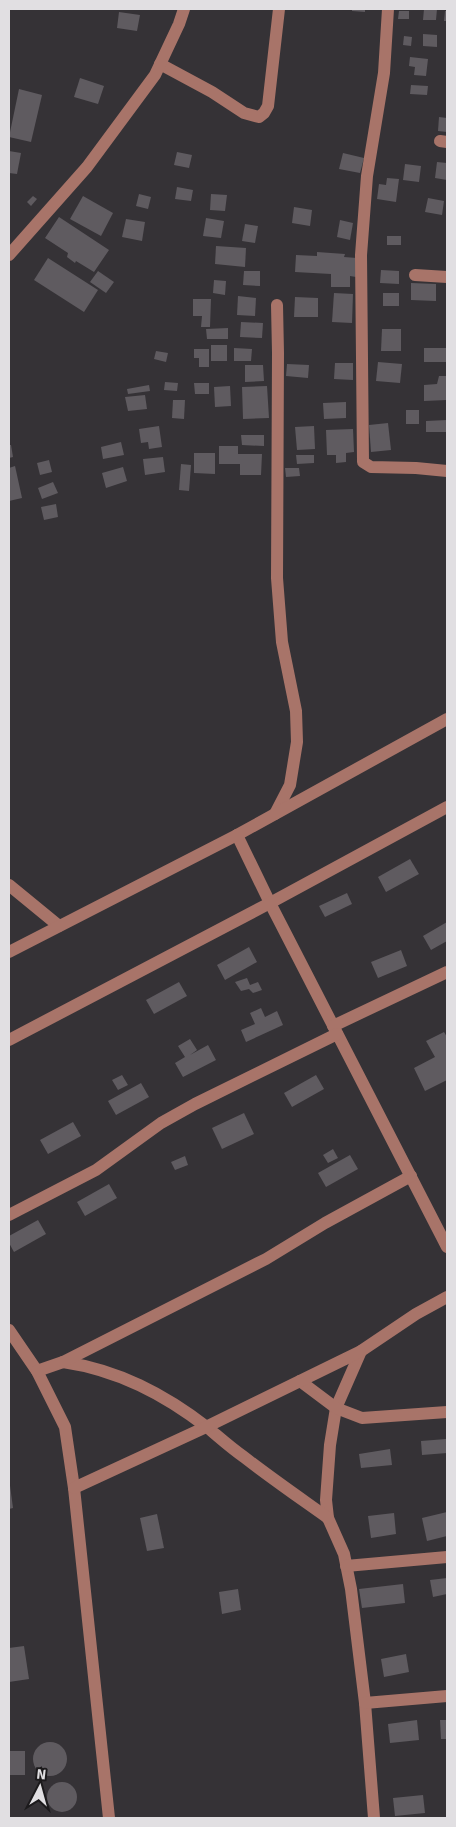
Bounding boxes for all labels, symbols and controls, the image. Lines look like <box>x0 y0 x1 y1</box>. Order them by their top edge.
north arrow <box>15 1762 65 1812</box>
text: N <box>36 1766 47 1784</box>

